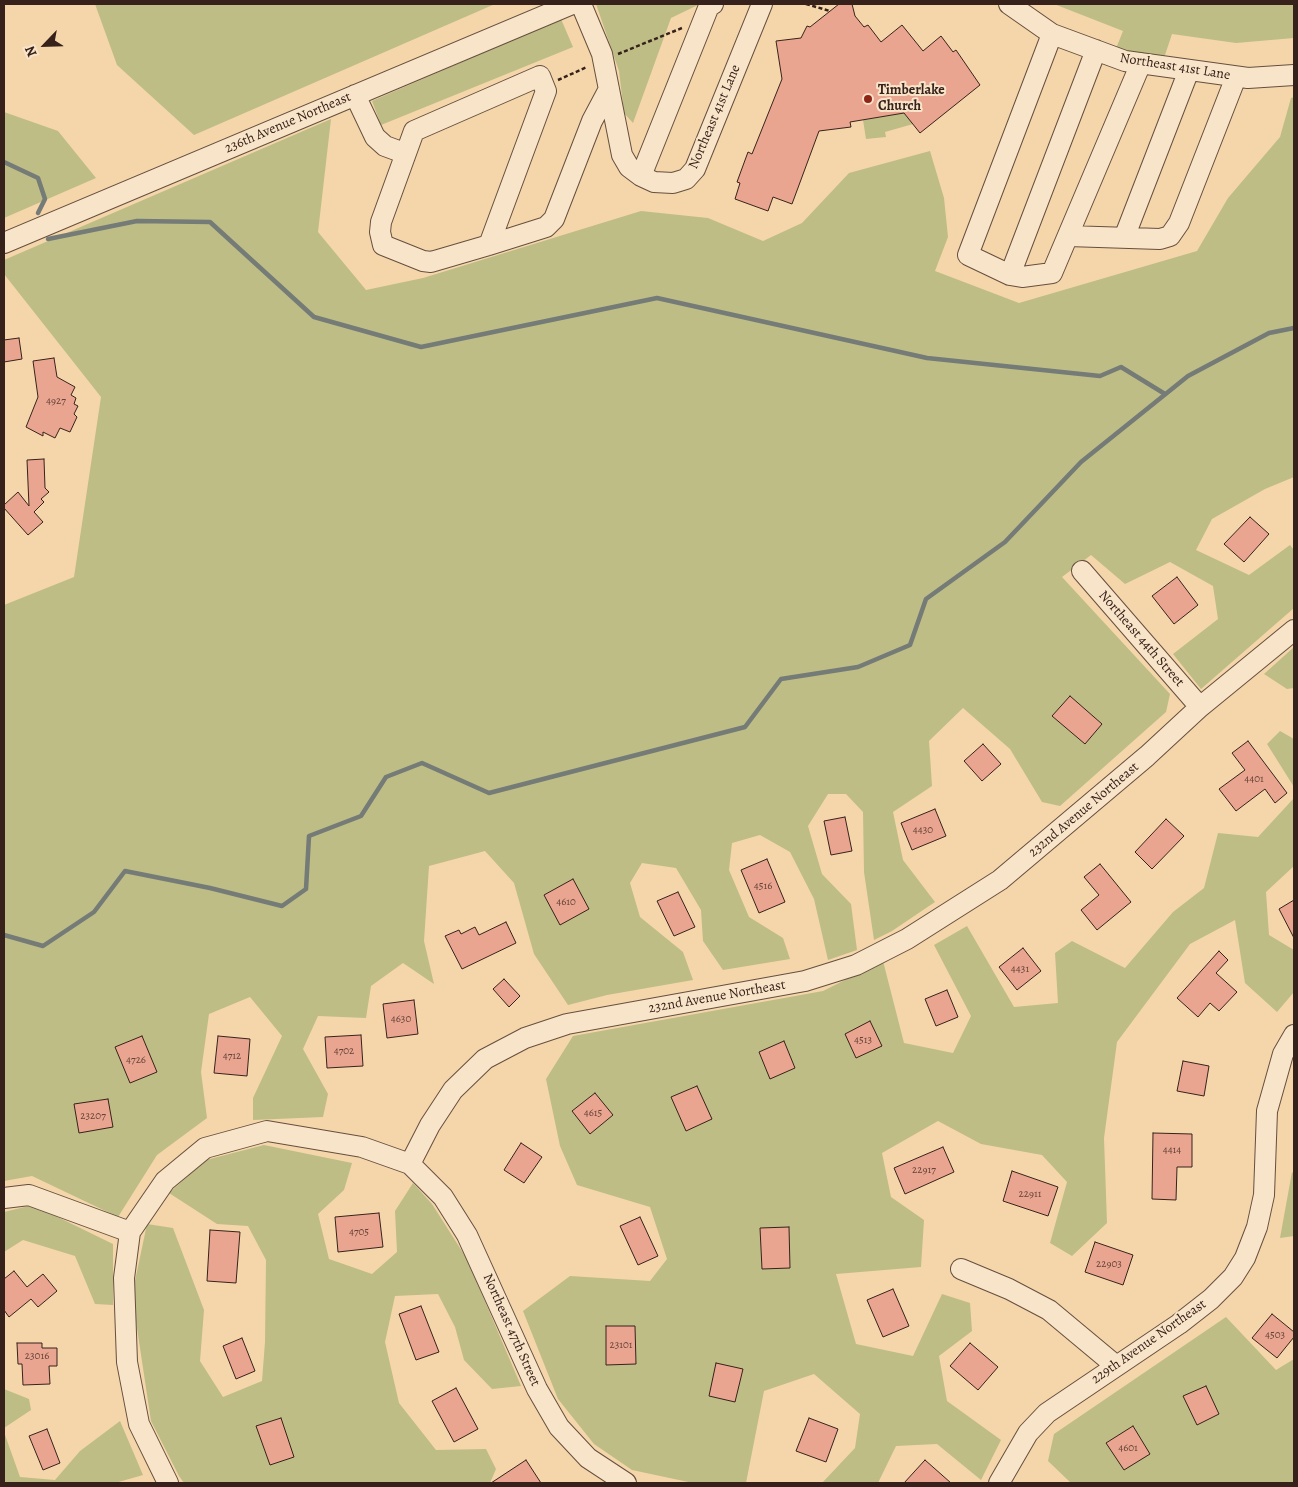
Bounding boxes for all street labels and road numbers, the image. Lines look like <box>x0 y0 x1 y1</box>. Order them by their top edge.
street label: Northeast 41st Lane <box>1118 50 1232 84</box>
street label: Northeast 41st Lane <box>685 62 745 172</box>
street label: 236th Avenue Northeast <box>222 89 354 157</box>
street label: Northeast 44th Street <box>1095 587 1187 691</box>
street label: 232nd Avenue Northeast <box>1025 759 1143 861</box>
street label: 232nd Avenue Northeast <box>647 977 787 1017</box>
street label: Northeast 47th Street <box>479 1271 543 1389</box>
street label: 229th Avenue Northeast <box>1088 1296 1210 1388</box>

